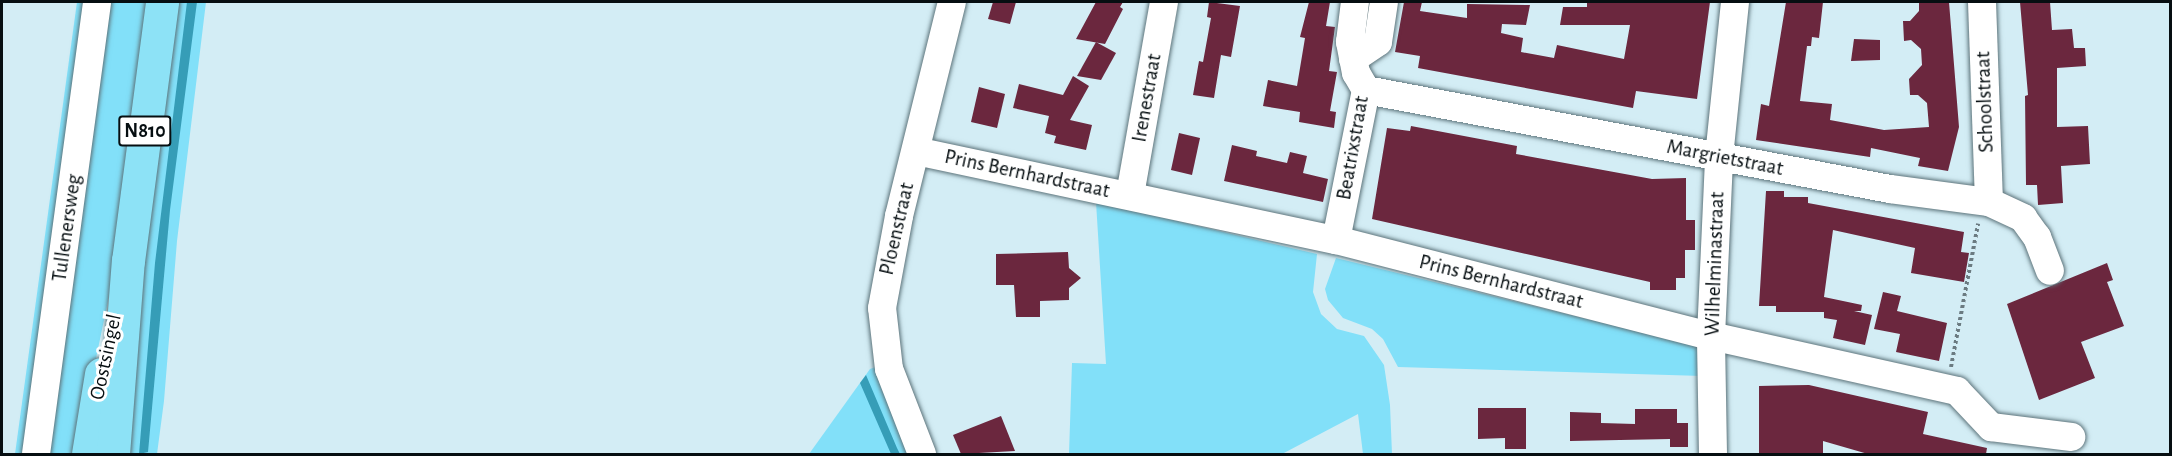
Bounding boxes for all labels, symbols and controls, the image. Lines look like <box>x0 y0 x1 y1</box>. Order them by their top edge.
street label: Schoolstraat <box>1971 51 1999 153</box>
street label: Irenestraat <box>1127 52 1167 144</box>
street label: Beatrixstraat <box>1331 94 1375 202</box>
road number: N810 <box>118 114 172 148</box>
street label: Margrietstraat <box>1665 134 1785 182</box>
street label: Prins Bernhardstraat <box>942 144 1112 204</box>
street label: Tullenersweg <box>47 173 87 283</box>
street label: Ploenstraat <box>874 180 920 278</box>
street label: Wilhelminastraat <box>1700 191 1730 337</box>
street label: Prins Bernhardstraat <box>1416 249 1586 315</box>
street label: Oostsingel <box>85 312 127 402</box>

